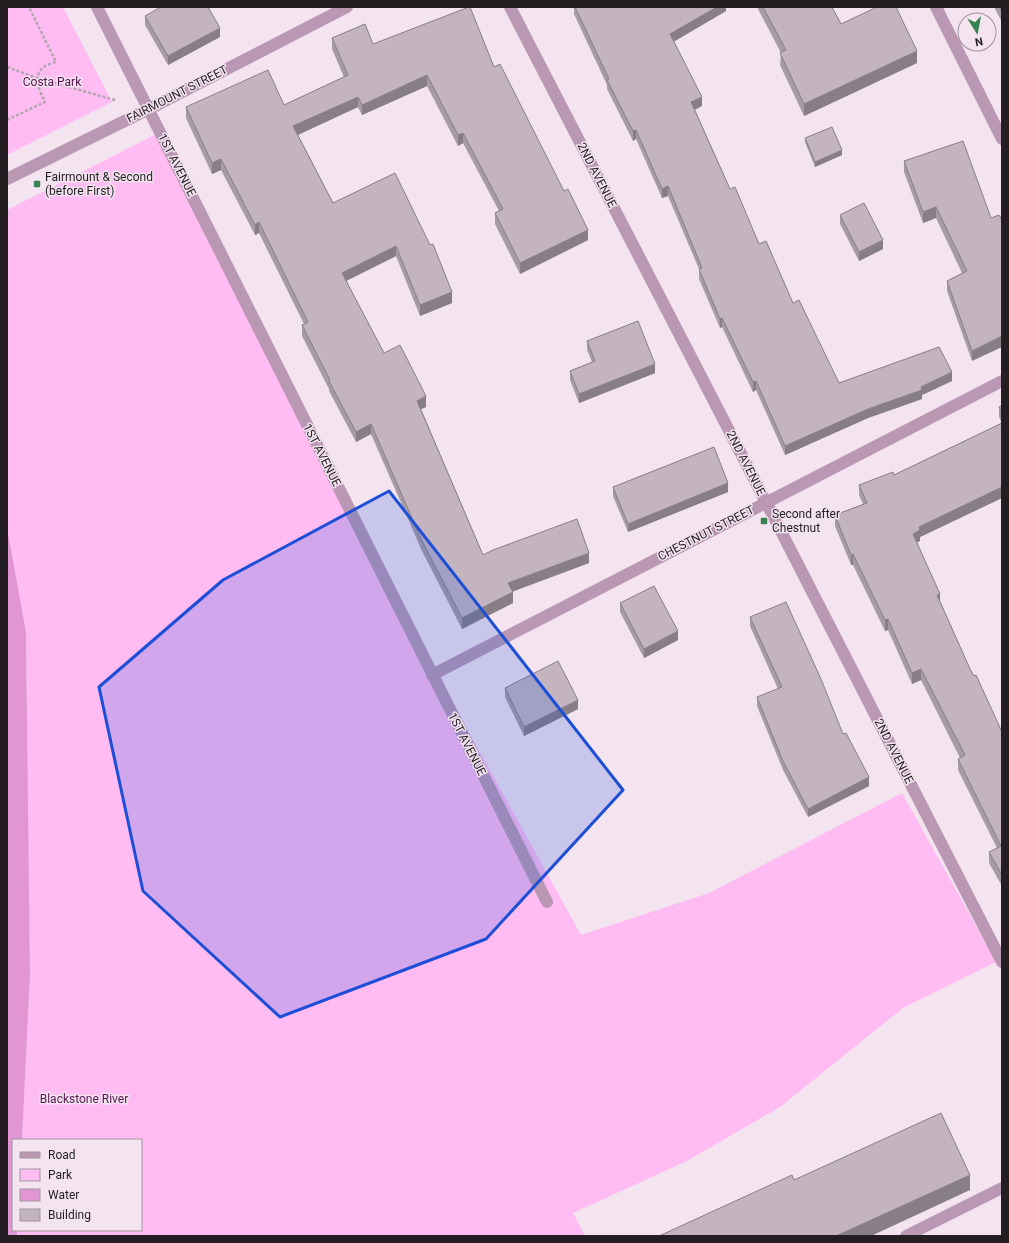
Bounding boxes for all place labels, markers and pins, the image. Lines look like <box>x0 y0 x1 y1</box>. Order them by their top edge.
place label: Fairmount & Second (before First) <box>45 170 153 198</box>
marker: Fairmount & Second (before First) <box>32 179 42 189</box>
place label: Second after Chestnut <box>772 507 840 535</box>
marker: Second after Chestnut <box>759 516 769 526</box>

